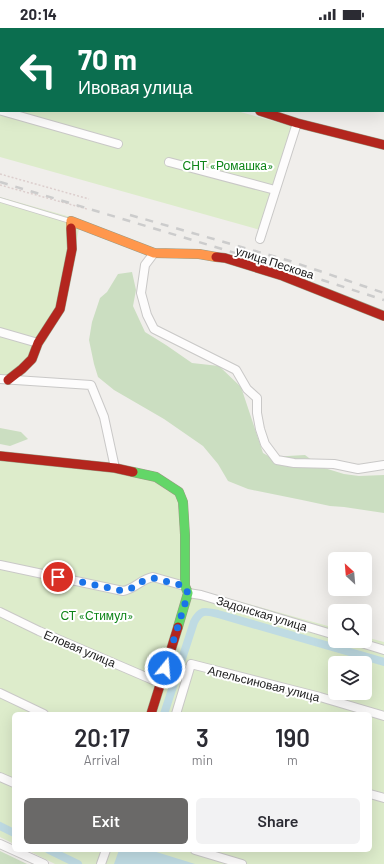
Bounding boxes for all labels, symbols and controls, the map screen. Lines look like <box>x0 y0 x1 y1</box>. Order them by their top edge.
text: 20:14 <box>20 5 57 23</box>
text: 70 m <box>78 42 137 76</box>
icon: left <box>12 44 64 96</box>
text: Ивовая улица <box>78 76 193 98</box>
park label: СНТ «Ромашка» <box>183 158 273 172</box>
street label: улица Пескова <box>234 243 316 282</box>
north arrow <box>328 552 372 596</box>
map controls <box>328 552 372 700</box>
pin <box>41 560 75 594</box>
icon: arrive <box>47 566 69 588</box>
street label: Задонская улица <box>215 593 309 635</box>
button: search <box>328 604 372 648</box>
park label: СТ «Стимул» <box>61 608 133 623</box>
street label: Еловая улица <box>42 627 118 670</box>
position arrow <box>144 647 186 689</box>
button: layers <box>328 656 372 700</box>
street label: Апельсиновая улица <box>206 662 322 705</box>
text: 20:17 <box>74 723 130 752</box>
text: 3 <box>196 723 209 752</box>
text: 190 <box>275 723 310 752</box>
text: Arrival <box>84 752 120 768</box>
text: min <box>192 752 213 768</box>
text: m <box>287 752 298 768</box>
button: Exit <box>24 798 188 844</box>
button: Share <box>196 798 360 844</box>

